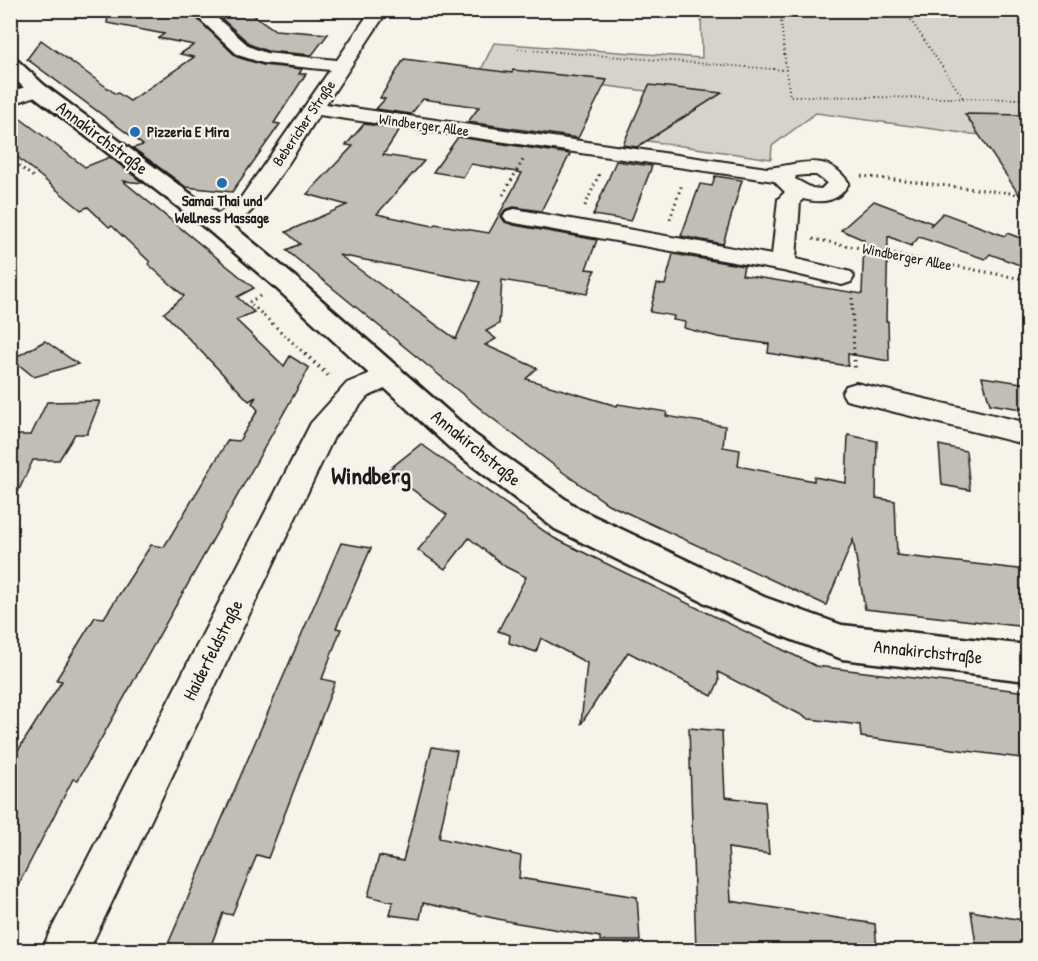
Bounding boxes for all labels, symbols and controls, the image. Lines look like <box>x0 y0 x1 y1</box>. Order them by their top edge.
street label: Bebericher Straße <box>267 75 340 170</box>
street label: Annakirchstraße <box>51 95 153 180</box>
street label: Windberger Allee <box>378 108 470 141</box>
place label: Pizzeria E Mira <box>147 121 229 142</box>
marker: Pizzeria E Mira <box>128 125 142 139</box>
marker: Samai Thai und Wellness Massage <box>215 176 229 190</box>
place label: Samai Thai und Wellness Massage <box>175 190 269 229</box>
street label: Windberger Allee <box>861 238 954 275</box>
street label: Annakirchstraße <box>426 404 526 492</box>
district label: Windberg <box>331 459 411 492</box>
street label: Haiderfeldstraße <box>176 595 249 704</box>
street label: Annakirchstraße <box>873 633 984 670</box>

